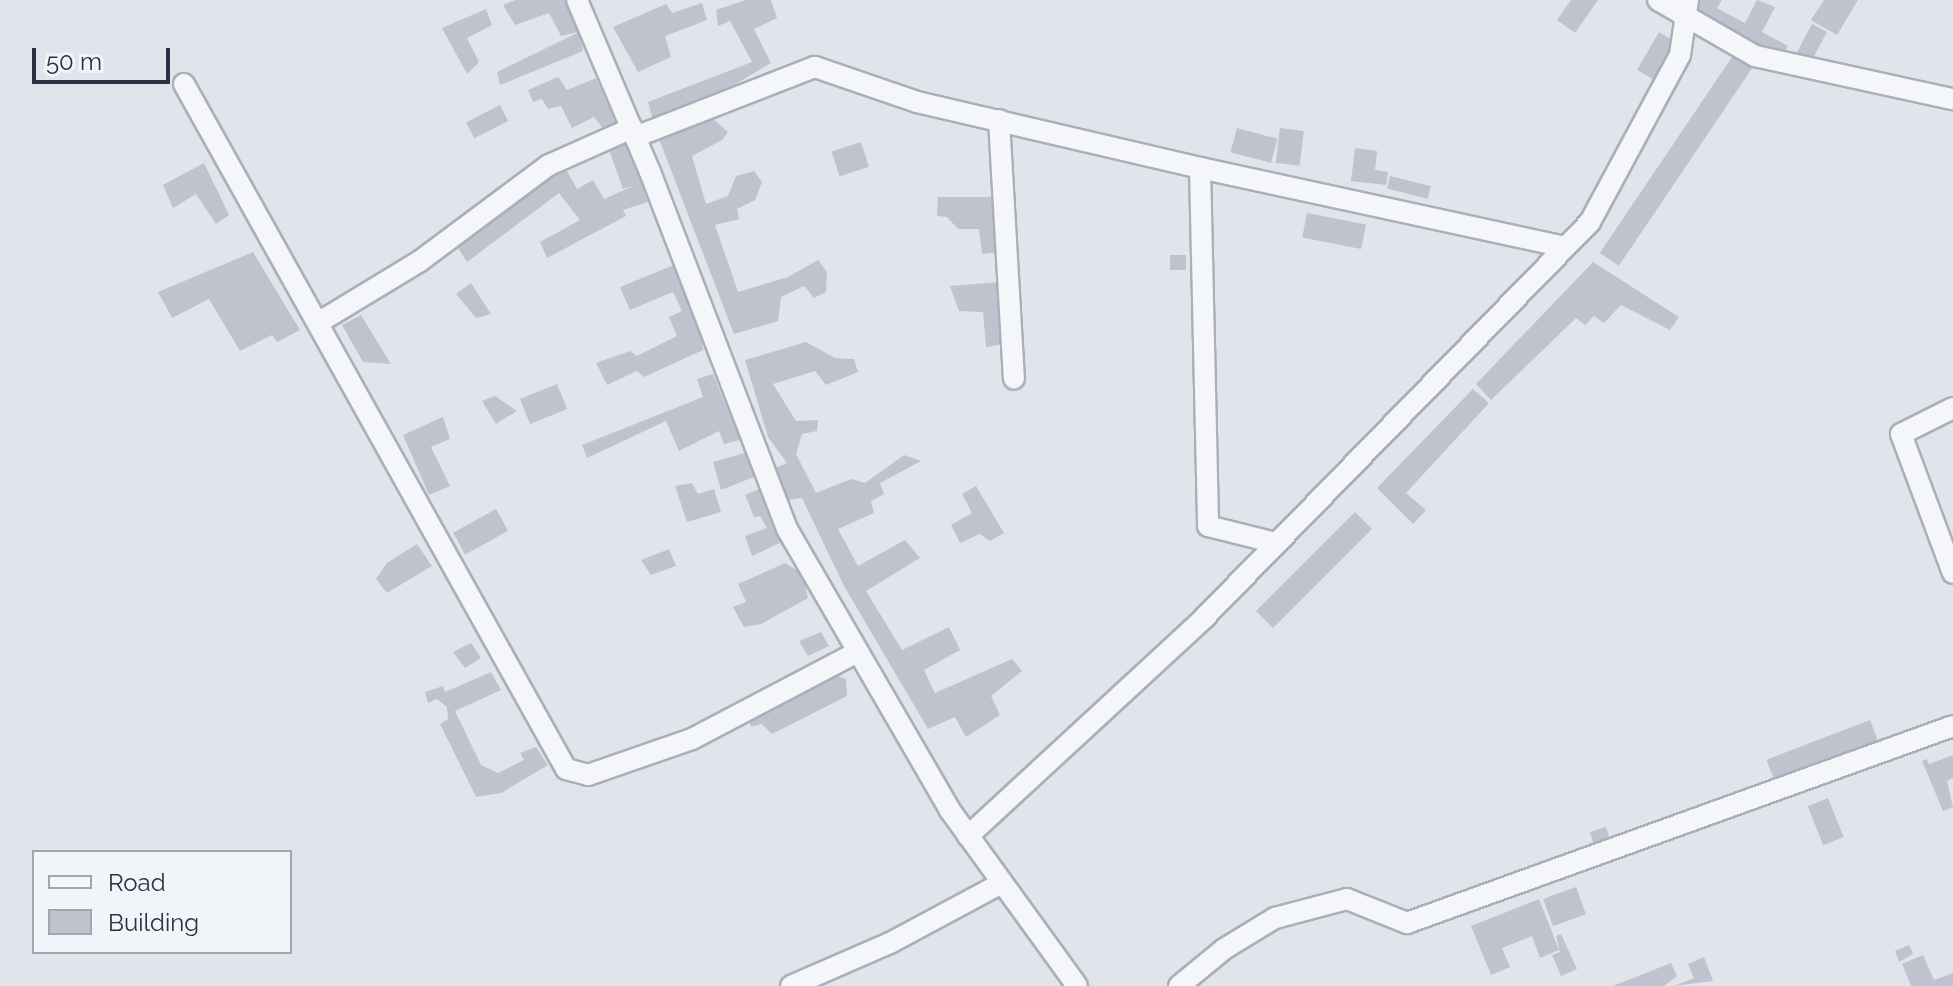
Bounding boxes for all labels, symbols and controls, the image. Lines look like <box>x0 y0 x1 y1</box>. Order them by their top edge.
scale bar <box>36 32 174 82</box>
text: 50 m <box>46 47 102 76</box>
legend <box>32 850 292 954</box>
text: Road <box>108 868 166 897</box>
text: Building <box>108 908 199 937</box>

